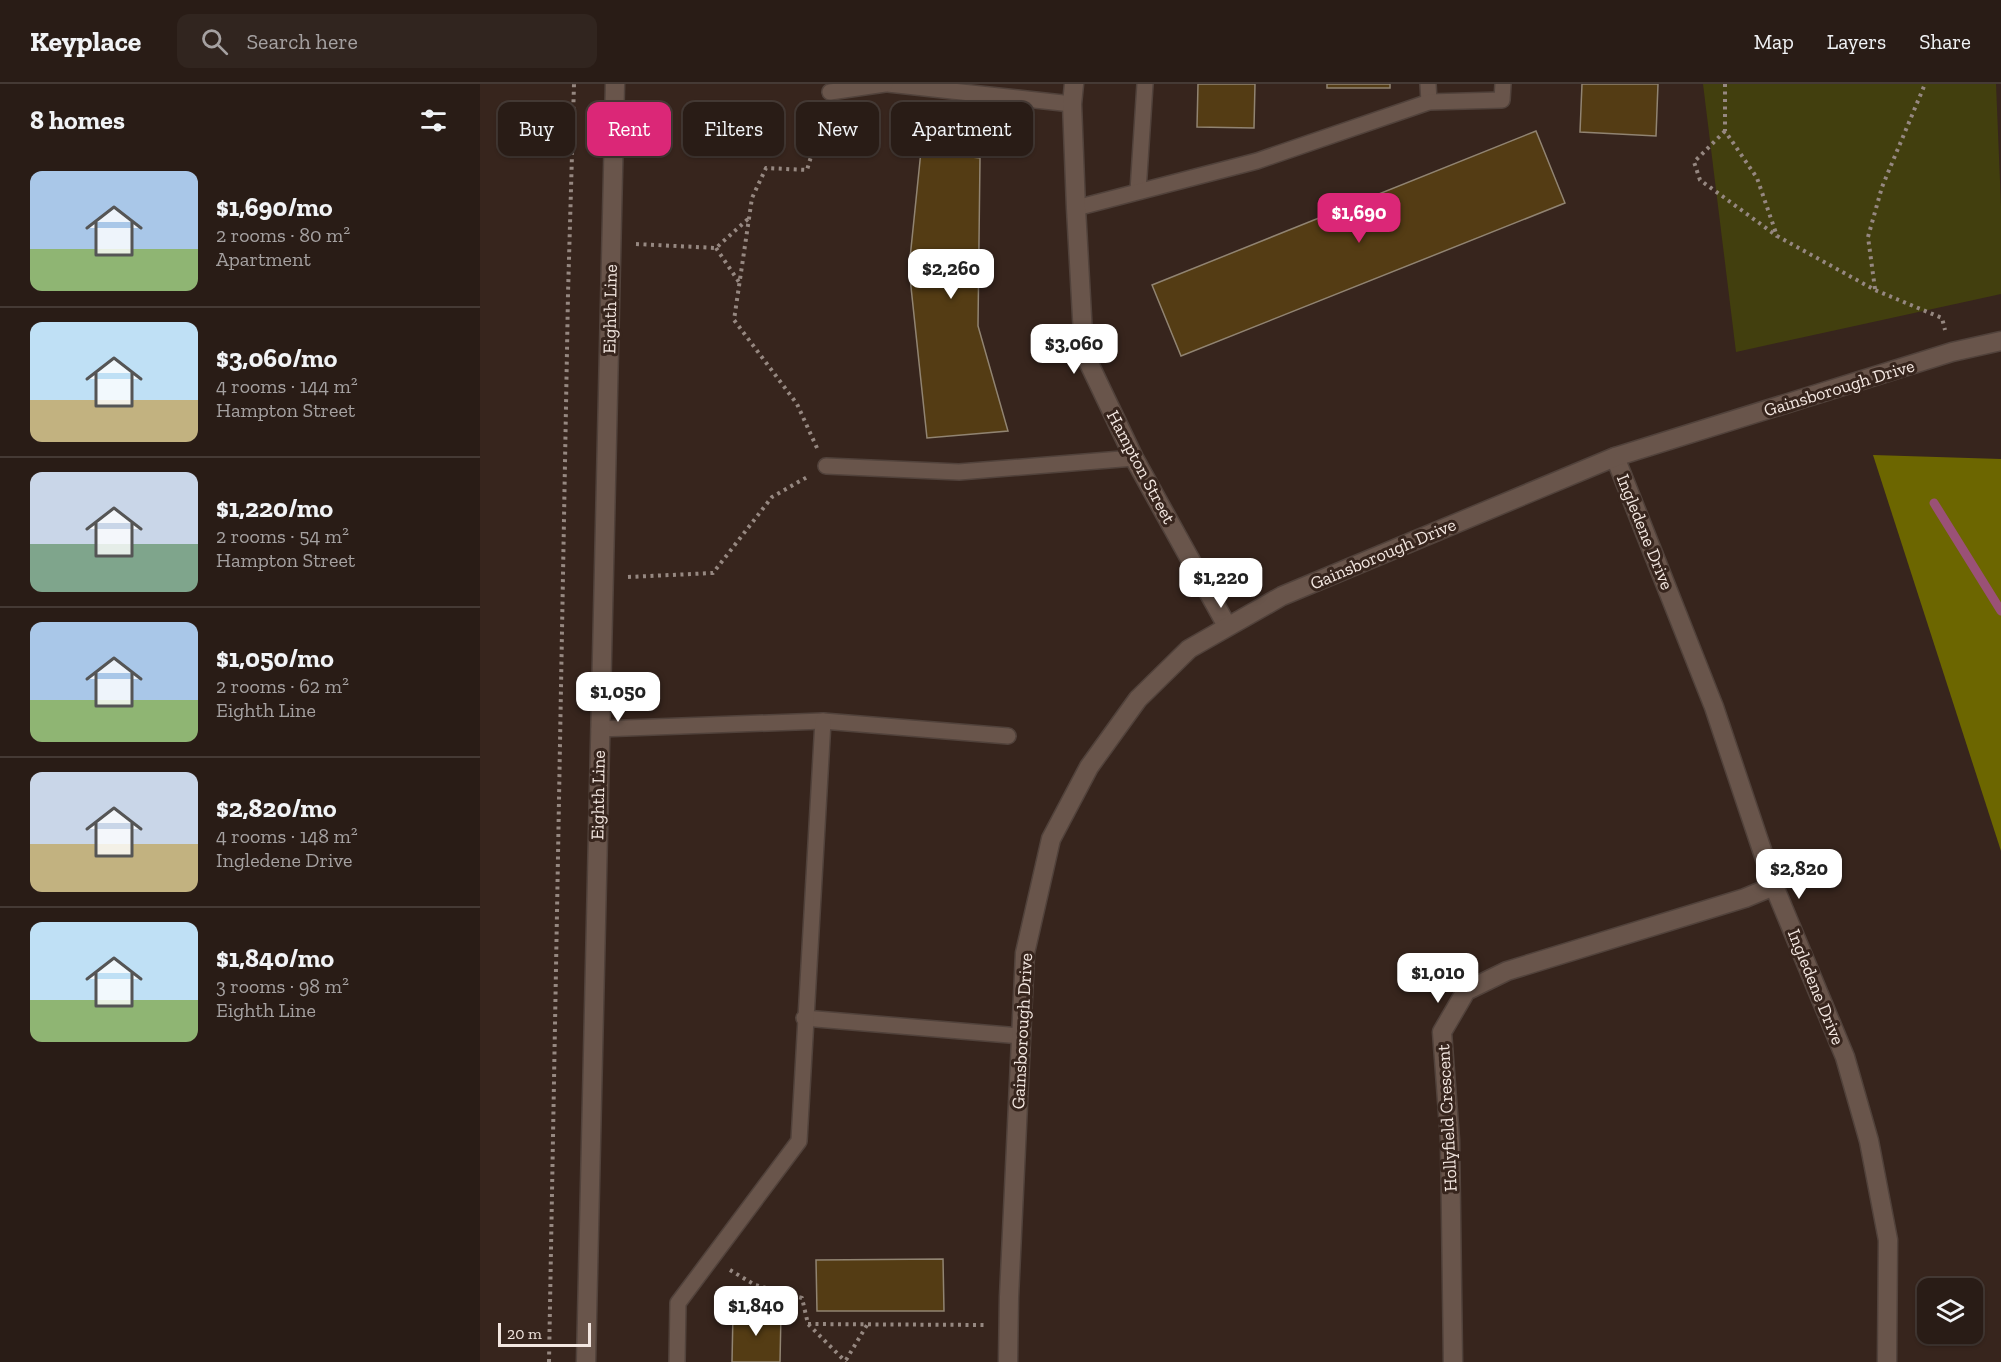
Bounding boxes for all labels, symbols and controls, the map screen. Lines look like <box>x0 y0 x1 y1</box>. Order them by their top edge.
search box <box>177 14 597 68</box>
text: Keyplace <box>30 25 141 58</box>
icon: search <box>198 25 231 58</box>
text: Search here <box>246 28 358 55</box>
text: Map <box>1754 29 1794 54</box>
text: Layers <box>1827 29 1886 54</box>
text: Share <box>1919 29 1971 54</box>
chip: Buy <box>498 102 575 156</box>
chip: Rent <box>587 102 671 156</box>
chip: Filters <box>683 102 784 156</box>
chip: New <box>796 102 879 156</box>
chip: Apartment <box>891 102 1033 156</box>
text: 8 homes <box>30 104 125 136</box>
icon: filters <box>417 104 450 137</box>
text: $1,690/mo <box>216 191 333 223</box>
pin: $1,690 <box>1310 193 1408 244</box>
icon: home <box>78 195 150 267</box>
text: $1,690 <box>1332 200 1387 224</box>
text: 2 rooms · 80 m² <box>216 223 350 247</box>
text: Apartment <box>216 247 311 271</box>
pin: $2,260 <box>902 249 1000 300</box>
text: $2,260 <box>922 256 980 280</box>
street label: Eighth Line <box>598 264 622 354</box>
pin: $3,060 <box>1025 324 1123 375</box>
text: $3,060 <box>1045 331 1103 355</box>
text: $3,060/mo <box>216 342 337 374</box>
icon: home <box>78 346 150 418</box>
street label: Gainsborough Drive <box>1761 355 1917 421</box>
text: 4 rooms · 144 m² <box>216 374 358 398</box>
text: Hampton Street <box>216 398 355 422</box>
street label: Hampton Street <box>1102 407 1180 528</box>
street label: Ingledene Drive <box>1612 471 1678 593</box>
text: $1,220/mo <box>216 492 333 524</box>
icon: home <box>78 496 150 568</box>
street label: Gainsborough Drive <box>1307 513 1459 595</box>
text: 2 rooms · 54 m² <box>216 524 349 548</box>
text: Hampton Street <box>216 548 355 572</box>
pin: $1,220 <box>1172 558 1270 609</box>
text: $1,220 <box>1193 565 1249 589</box>
text: $1,050/mo <box>216 642 334 674</box>
icon: home <box>78 646 150 718</box>
pin: $1,050 <box>569 672 667 723</box>
text: 2 rooms · 62 m² <box>216 674 349 698</box>
text: $1,050 <box>590 679 646 703</box>
text: Eighth Line <box>216 698 316 722</box>
street label: Eighth Line <box>586 750 610 840</box>
text: $2,820/mo <box>216 792 337 824</box>
icon: home <box>78 796 150 868</box>
text: 4 rooms · 148 m² <box>216 824 358 848</box>
text: Ingledene Drive <box>216 848 352 872</box>
pin: $2,820 <box>1750 849 1848 900</box>
text: $2,820 <box>1770 856 1828 880</box>
street label: Ingledene Drive <box>1783 926 1849 1048</box>
text: $1,840/mo <box>216 942 334 974</box>
icon: home <box>78 946 150 1018</box>
street label: Gainsborough Drive <box>1007 952 1037 1110</box>
pin: $1,010 <box>1389 953 1487 1004</box>
text: $1,010 <box>1411 960 1465 984</box>
text: 3 rooms · 98 m² <box>216 974 349 998</box>
text: Eighth Line <box>216 998 316 1022</box>
street label: Hollyfield Crescent <box>1432 1043 1462 1192</box>
map controls <box>1917 1278 1983 1344</box>
button: layers <box>1917 1278 1983 1344</box>
pin: $1,840 <box>707 1286 805 1337</box>
text: $1,840 <box>728 1293 784 1317</box>
scale bar <box>498 1320 591 1348</box>
text: 20 m <box>507 1324 542 1343</box>

